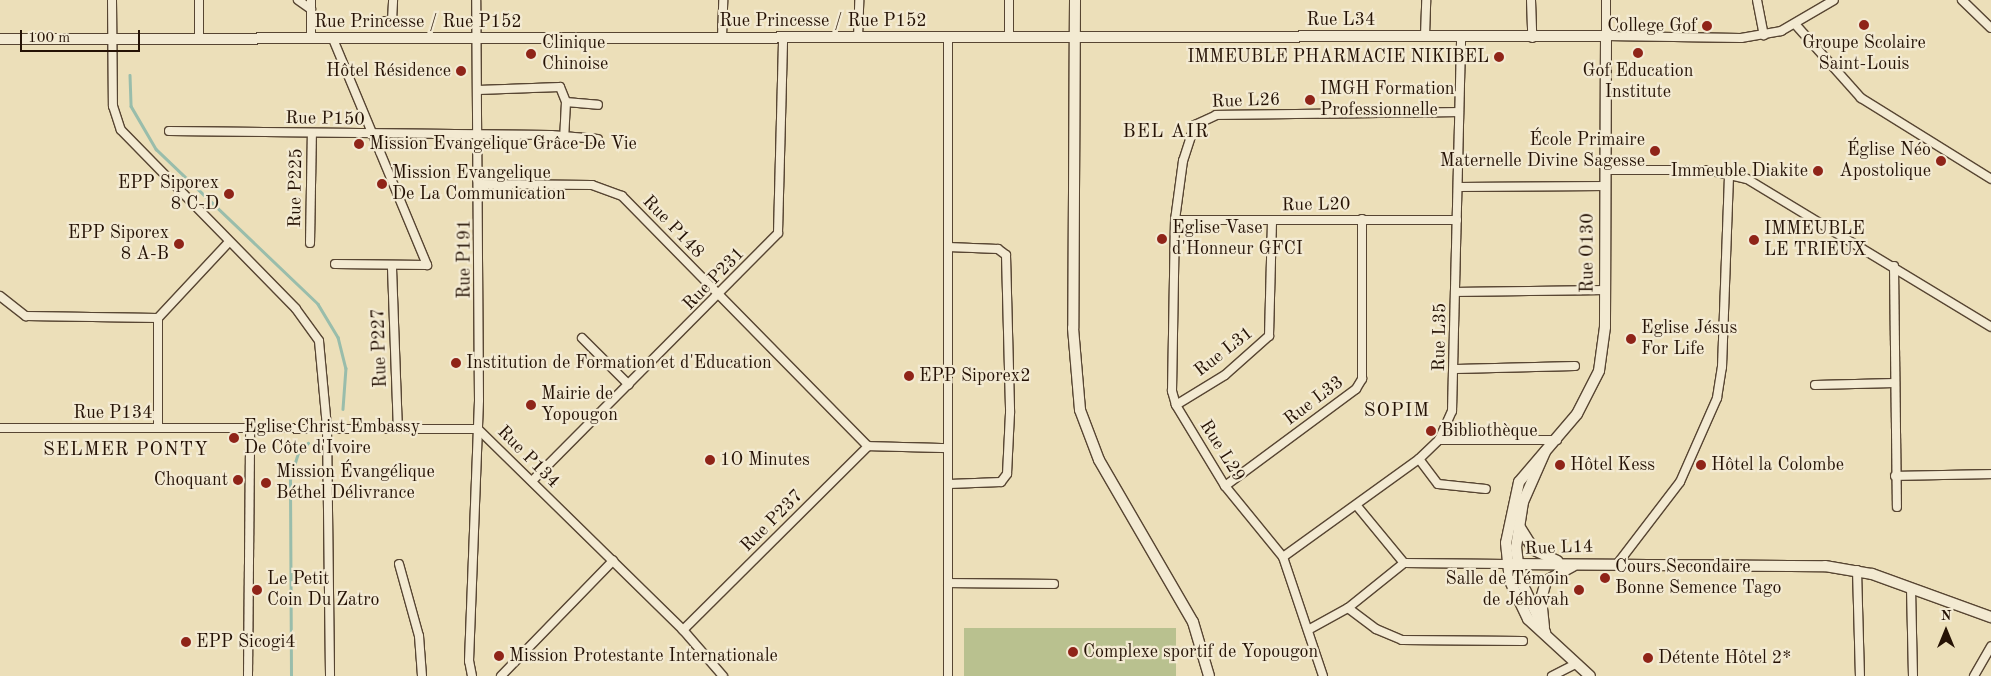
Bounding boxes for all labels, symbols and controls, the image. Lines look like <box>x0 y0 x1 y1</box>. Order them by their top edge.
street label: Rue L34 <box>1307 9 1375 31</box>
street label: Rue Princesse / Rue P152 <box>719 10 927 32</box>
street label: Rue Princesse / Rue P152 <box>314 11 522 33</box>
place label: College Gof <box>1607 15 1697 37</box>
marker: Groupe Scolaire Saint-Louis <box>1858 19 1870 31</box>
scale bar <box>22 20 142 52</box>
marker: College Gof <box>1701 20 1713 32</box>
text: 100 m <box>28 31 70 46</box>
place label: Clinique Chinoise <box>542 33 608 76</box>
place label: Groupe Scolaire Saint-Louis <box>1802 33 1926 76</box>
place label: IMMEUBLE PHARMACIE NIKIBEL <box>1187 46 1489 68</box>
marker: Clinique Chinoise <box>524 47 538 61</box>
marker: Gof Education Institute <box>1632 47 1644 59</box>
marker: IMMEUBLE PHARMACIE NIKIBEL <box>1493 51 1505 63</box>
place label: Hôtel Résidence <box>326 60 451 82</box>
place label: Gof Education Institute <box>1583 61 1693 104</box>
marker: Hôtel Résidence <box>455 65 467 77</box>
place label: IMGH Formation Professionnelle <box>1320 79 1455 122</box>
street label: Rue L26 <box>1211 89 1281 113</box>
marker: IMGH Formation Professionnelle <box>1304 94 1316 106</box>
street label: Rue P150 <box>285 108 365 130</box>
district label: BEL AIR <box>1122 122 1210 144</box>
place label: École Primaire Maternelle Divine Sagesse <box>1440 130 1645 172</box>
place label: Mission Evangelique Grâce De Vie <box>369 133 637 155</box>
marker: Mission Evangelique Grâce De Vie <box>353 138 365 150</box>
place label: Église Néo Apostolique <box>1839 140 1931 182</box>
marker: École Primaire Maternelle Divine Sagesse <box>1649 145 1661 157</box>
street label: Rue P225 <box>285 148 307 228</box>
marker: Église Néo Apostolique <box>1935 155 1947 167</box>
place label: Immeuble Diakite <box>1670 160 1808 182</box>
place label: Mission Evangelique De La Communication <box>392 163 566 205</box>
marker: Immeuble Diakite <box>1812 165 1824 177</box>
place label: EPP Siporex 8 C-D <box>118 173 219 215</box>
marker: Mission Evangelique De La Communication <box>376 178 388 190</box>
marker: EPP Siporex 8 C-D <box>223 188 235 200</box>
street label: Rue P148 <box>638 191 708 263</box>
street label: Rue L20 <box>1281 194 1351 216</box>
street label: Rue O130 <box>1577 213 1599 293</box>
place label: Eglise Vase d'Honneur GFCI <box>1172 218 1303 260</box>
street label: Rue P191 <box>454 219 476 299</box>
place label: IMMEUBLE LE TRIEUX <box>1764 219 1866 262</box>
place label: EPP Siporex 8 A-B <box>68 223 169 266</box>
marker: Eglise Vase d'Honneur GFCI <box>1156 233 1168 245</box>
marker: IMMEUBLE LE TRIEUX <box>1748 234 1760 246</box>
marker: EPP Siporex 8 A-B <box>173 238 185 250</box>
street label: Rue P231 <box>679 243 749 315</box>
street label: Rue L35 <box>1429 302 1451 372</box>
street label: Rue P227 <box>368 308 392 388</box>
place label: Eglise Jésus For Life <box>1641 318 1737 360</box>
street label: Rue L31 <box>1190 322 1258 382</box>
marker: Eglise Jésus For Life <box>1625 333 1637 345</box>
place label: Institution de Formation et d'Education <box>466 352 772 374</box>
marker: Institution de Formation et d'Education <box>450 357 462 369</box>
place label: EPP Siporex2 <box>919 365 1031 387</box>
marker: EPP Siporex2 <box>903 370 915 382</box>
street label: Rue L33 <box>1280 372 1348 430</box>
place label: Mairie de Yopougon <box>541 384 618 426</box>
marker: Mairie de Yopougon <box>525 399 537 411</box>
district label: SOPIM <box>1363 401 1431 423</box>
street label: Rue P134 <box>73 402 153 424</box>
street label: Rue L29 <box>1195 416 1249 486</box>
place label: Eglise Christ Embassy De Côte d'Ivoire <box>244 417 420 459</box>
place label: Bibliothèque <box>1441 420 1537 442</box>
street label: Rue P134 <box>492 421 564 493</box>
marker: Bibliothèque <box>1425 425 1437 437</box>
marker: Eglise Christ Embassy De Côte d'Ivoire <box>228 432 240 444</box>
district label: SELMER PONTY <box>42 440 210 462</box>
place label: 1O Minutes <box>720 449 810 471</box>
marker: 1O Minutes <box>704 454 716 466</box>
place label: Hôtel Kess <box>1570 454 1655 476</box>
place label: Hôtel la Colombe <box>1711 454 1844 476</box>
marker: Hôtel Kess <box>1554 459 1566 471</box>
marker: Hôtel la Colombe <box>1695 459 1707 471</box>
place label: Mission Évangélique Béthel Délivrance <box>276 462 435 504</box>
place label: Choquant <box>154 469 228 491</box>
marker: Choquant <box>232 474 244 486</box>
marker: Mission Évangélique Béthel Délivrance <box>260 477 272 489</box>
street label: Rue P237 <box>736 485 808 557</box>
street label: Rue L14 <box>1524 536 1594 560</box>
place label: Cours Secondaire Bonne Semence Tago <box>1615 557 1781 600</box>
place label: Le Petit Coin Du Zatro <box>267 569 380 612</box>
place label: Salle de Témoin de Jéhovah <box>1445 569 1569 612</box>
marker: Cours Secondaire Bonne Semence Tago <box>1599 572 1611 584</box>
marker: Le Petit Coin Du Zatro <box>251 584 263 596</box>
marker: Salle de Témoin de Jéhovah <box>1573 584 1585 596</box>
north arrow <box>1921 606 1971 656</box>
text: N <box>1941 609 1951 623</box>
place label: EPP Sicogi4 <box>196 631 296 653</box>
marker: EPP Sicogi4 <box>180 636 192 648</box>
place label: Complexe sportif de Yopougon <box>1083 641 1318 663</box>
place label: Mission Protestante Internationale <box>509 645 778 667</box>
marker: Complexe sportif de Yopougon <box>1067 646 1079 658</box>
place label: Détente Hôtel 2* <box>1658 647 1791 669</box>
marker: Mission Protestante Internationale <box>493 650 505 662</box>
marker: Détente Hôtel 2* <box>1642 652 1654 664</box>

